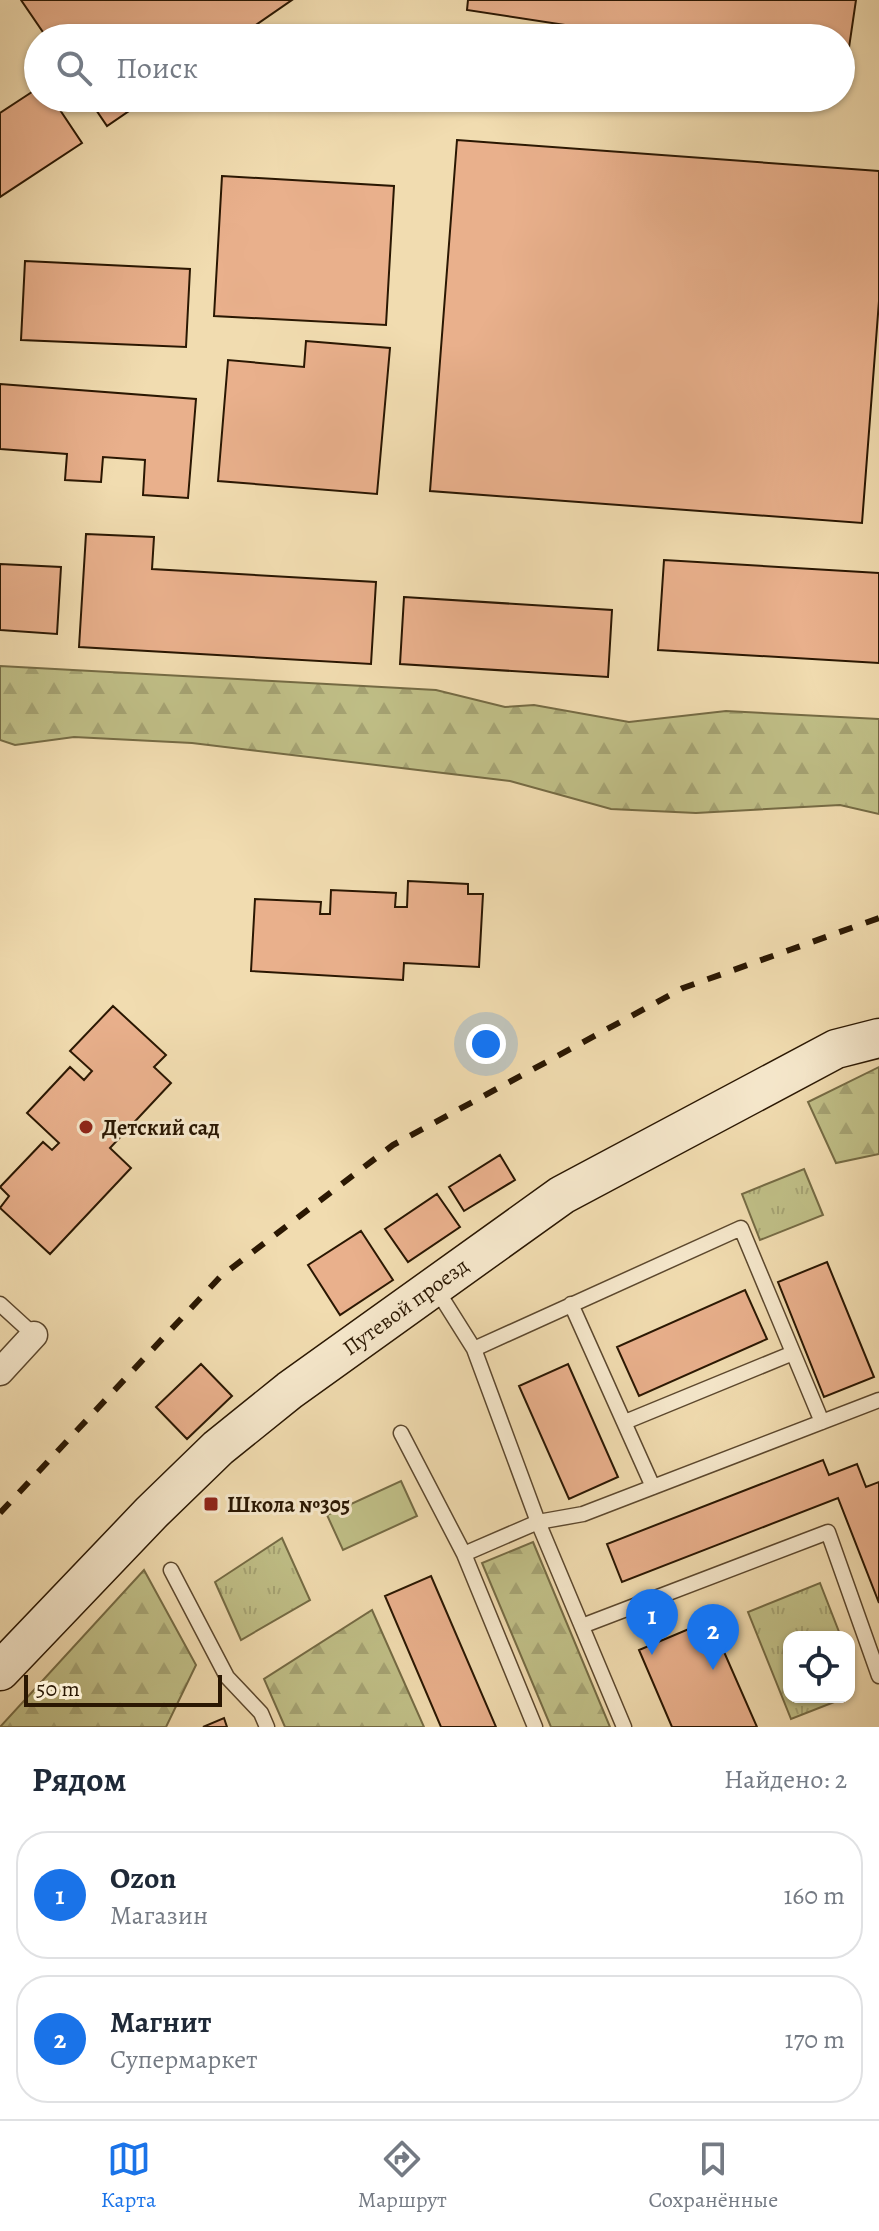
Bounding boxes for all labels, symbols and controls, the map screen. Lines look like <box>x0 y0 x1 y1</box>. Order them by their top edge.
search box <box>24 24 855 112</box>
icon: search <box>52 46 96 90</box>
text: Поиск <box>116 48 198 88</box>
your location <box>466 1024 506 1064</box>
place label: Детский сад <box>102 1113 220 1143</box>
marker: Детский сад <box>77 1118 95 1136</box>
street label: Путевой проезд <box>336 1251 475 1363</box>
place label: Школа №305 <box>227 1490 350 1520</box>
marker: Школа №305 <box>202 1495 220 1513</box>
pin: 1 <box>626 1589 678 1655</box>
pin: 2 <box>687 1604 739 1670</box>
map controls <box>783 1631 855 1703</box>
button: locate <box>783 1631 855 1703</box>
scale bar <box>24 1671 222 1707</box>
text: 50 m <box>36 1674 80 1704</box>
text: Рядом <box>32 1756 126 1803</box>
text: Найдено: 2 <box>724 1762 847 1797</box>
text: Ozon <box>110 1858 176 1898</box>
text: 1 <box>55 1878 65 1913</box>
text: 160 m <box>783 1878 845 1913</box>
text: Магазин <box>110 1898 208 1933</box>
text: Магнит <box>110 2002 211 2042</box>
text: 2 <box>54 2022 66 2057</box>
text: 170 m <box>785 2022 845 2057</box>
text: Супермаркет <box>110 2042 258 2077</box>
tab: Карта <box>101 2137 156 2215</box>
tab: Маршрут <box>358 2137 447 2215</box>
tab: Сохранённые <box>648 2137 778 2215</box>

